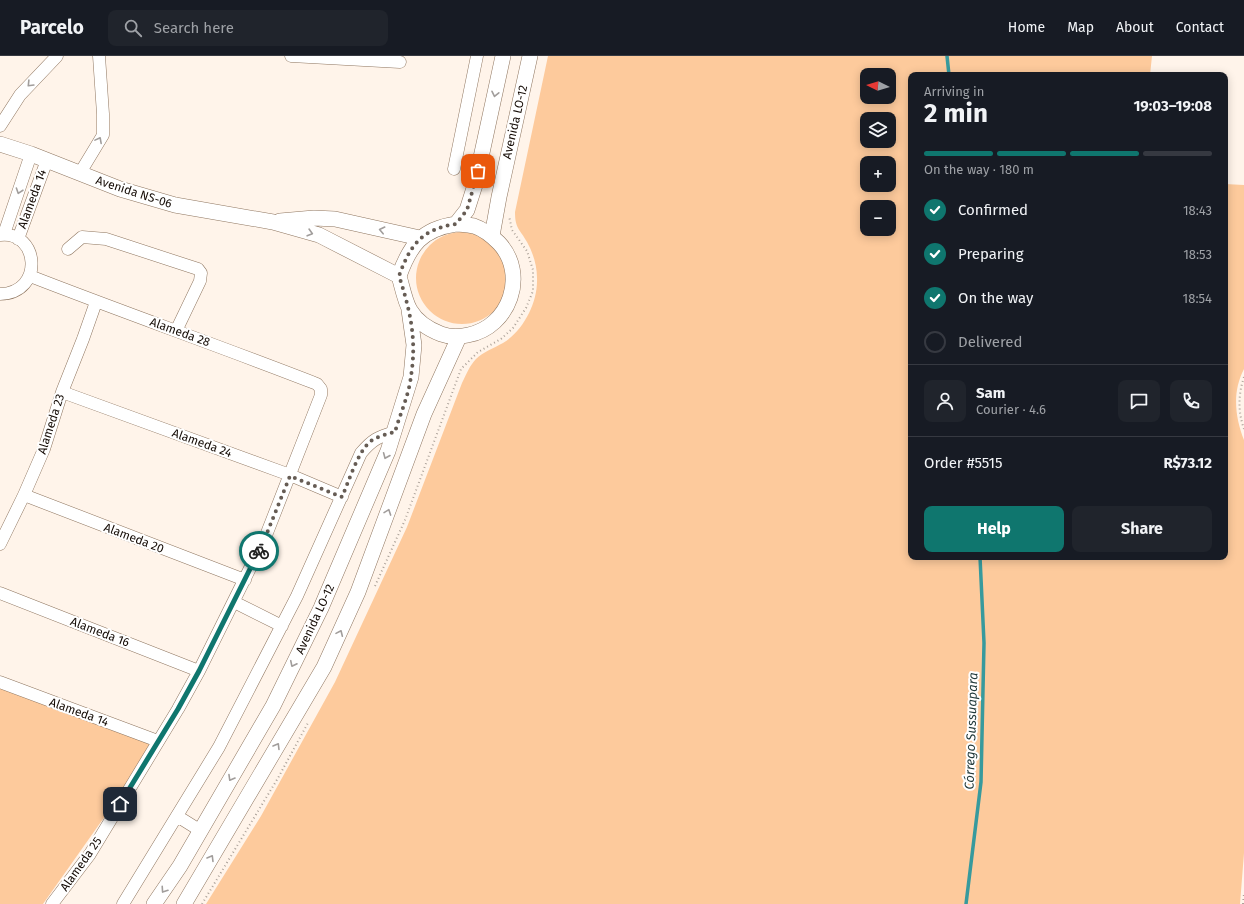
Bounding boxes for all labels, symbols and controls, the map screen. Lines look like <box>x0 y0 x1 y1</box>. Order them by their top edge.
search box <box>108 10 388 46</box>
text: Parcelo <box>20 16 84 39</box>
icon: search <box>122 17 144 39</box>
text: Search here <box>154 19 234 37</box>
text: Home <box>1008 19 1045 36</box>
text: Map <box>1067 19 1094 36</box>
text: About <box>1116 19 1154 36</box>
text: Contact <box>1176 19 1224 36</box>
north arrow <box>860 68 896 104</box>
map controls <box>860 68 896 236</box>
one-way arrow <box>27 79 35 87</box>
street label: Avenida LO-12 <box>500 84 530 160</box>
text: Arriving in <box>924 84 984 99</box>
one-way arrow <box>491 91 499 97</box>
text: 19:03–19:08 <box>1133 97 1212 115</box>
text: 2 min <box>924 98 988 129</box>
button: layers <box>860 112 896 148</box>
one-way arrow <box>95 137 102 144</box>
pin <box>461 154 495 188</box>
button: + <box>860 156 896 192</box>
icon: bag <box>467 160 489 182</box>
text: On the way · 180 m <box>924 162 1034 177</box>
street label: Alameda 14 <box>15 167 49 231</box>
street label: Avenida NS-06 <box>94 173 174 211</box>
one-way arrow <box>15 187 24 194</box>
icon: check <box>924 199 946 221</box>
button: − <box>860 200 896 236</box>
text: Confirmed <box>958 201 1028 219</box>
text: 18:43 <box>1183 203 1212 218</box>
one-way arrow <box>379 226 385 234</box>
one-way arrow <box>307 228 314 237</box>
icon: check <box>924 243 946 265</box>
text: Preparing <box>958 245 1023 263</box>
text: 18:53 <box>1183 247 1212 262</box>
icon: check <box>924 287 946 309</box>
text: On the way <box>958 289 1033 307</box>
text: 18:54 <box>1183 291 1212 306</box>
street label: Alameda 28 <box>148 315 212 350</box>
text: Delivered <box>958 333 1022 351</box>
button: person <box>924 380 966 422</box>
button: chat <box>1118 380 1160 422</box>
button: phone <box>1170 380 1212 422</box>
text: Sam <box>976 384 1005 402</box>
street label: Alameda 23 <box>35 392 67 456</box>
text: Courier · 4.6 <box>976 402 1046 417</box>
street label: Alameda 24 <box>170 426 234 460</box>
one-way arrow <box>382 453 390 460</box>
text: Order #5515 <box>924 454 1003 472</box>
text: R$73.12 <box>1163 454 1212 472</box>
button: Help <box>924 506 1064 552</box>
button: Share <box>1072 506 1212 552</box>
one-way arrow <box>383 508 391 515</box>
street label: Alameda 20 <box>102 520 166 556</box>
courier <box>239 531 279 571</box>
icon: bike <box>248 540 270 562</box>
street label: Avenida LO-12 <box>293 582 337 656</box>
street label: Alameda 16 <box>68 614 132 650</box>
one-way arrow <box>335 629 343 637</box>
one-way arrow <box>291 660 298 668</box>
water label: Córrego Sussuapara <box>961 672 981 790</box>
street label: Alameda 14 <box>47 695 111 729</box>
one-way arrow <box>273 743 280 750</box>
one-way arrow <box>228 774 235 781</box>
pin <box>103 787 137 821</box>
icon: home <box>109 793 131 815</box>
street label: Alameda 25 <box>57 834 105 894</box>
one-way arrow <box>207 855 214 862</box>
one-way arrow <box>162 885 169 892</box>

